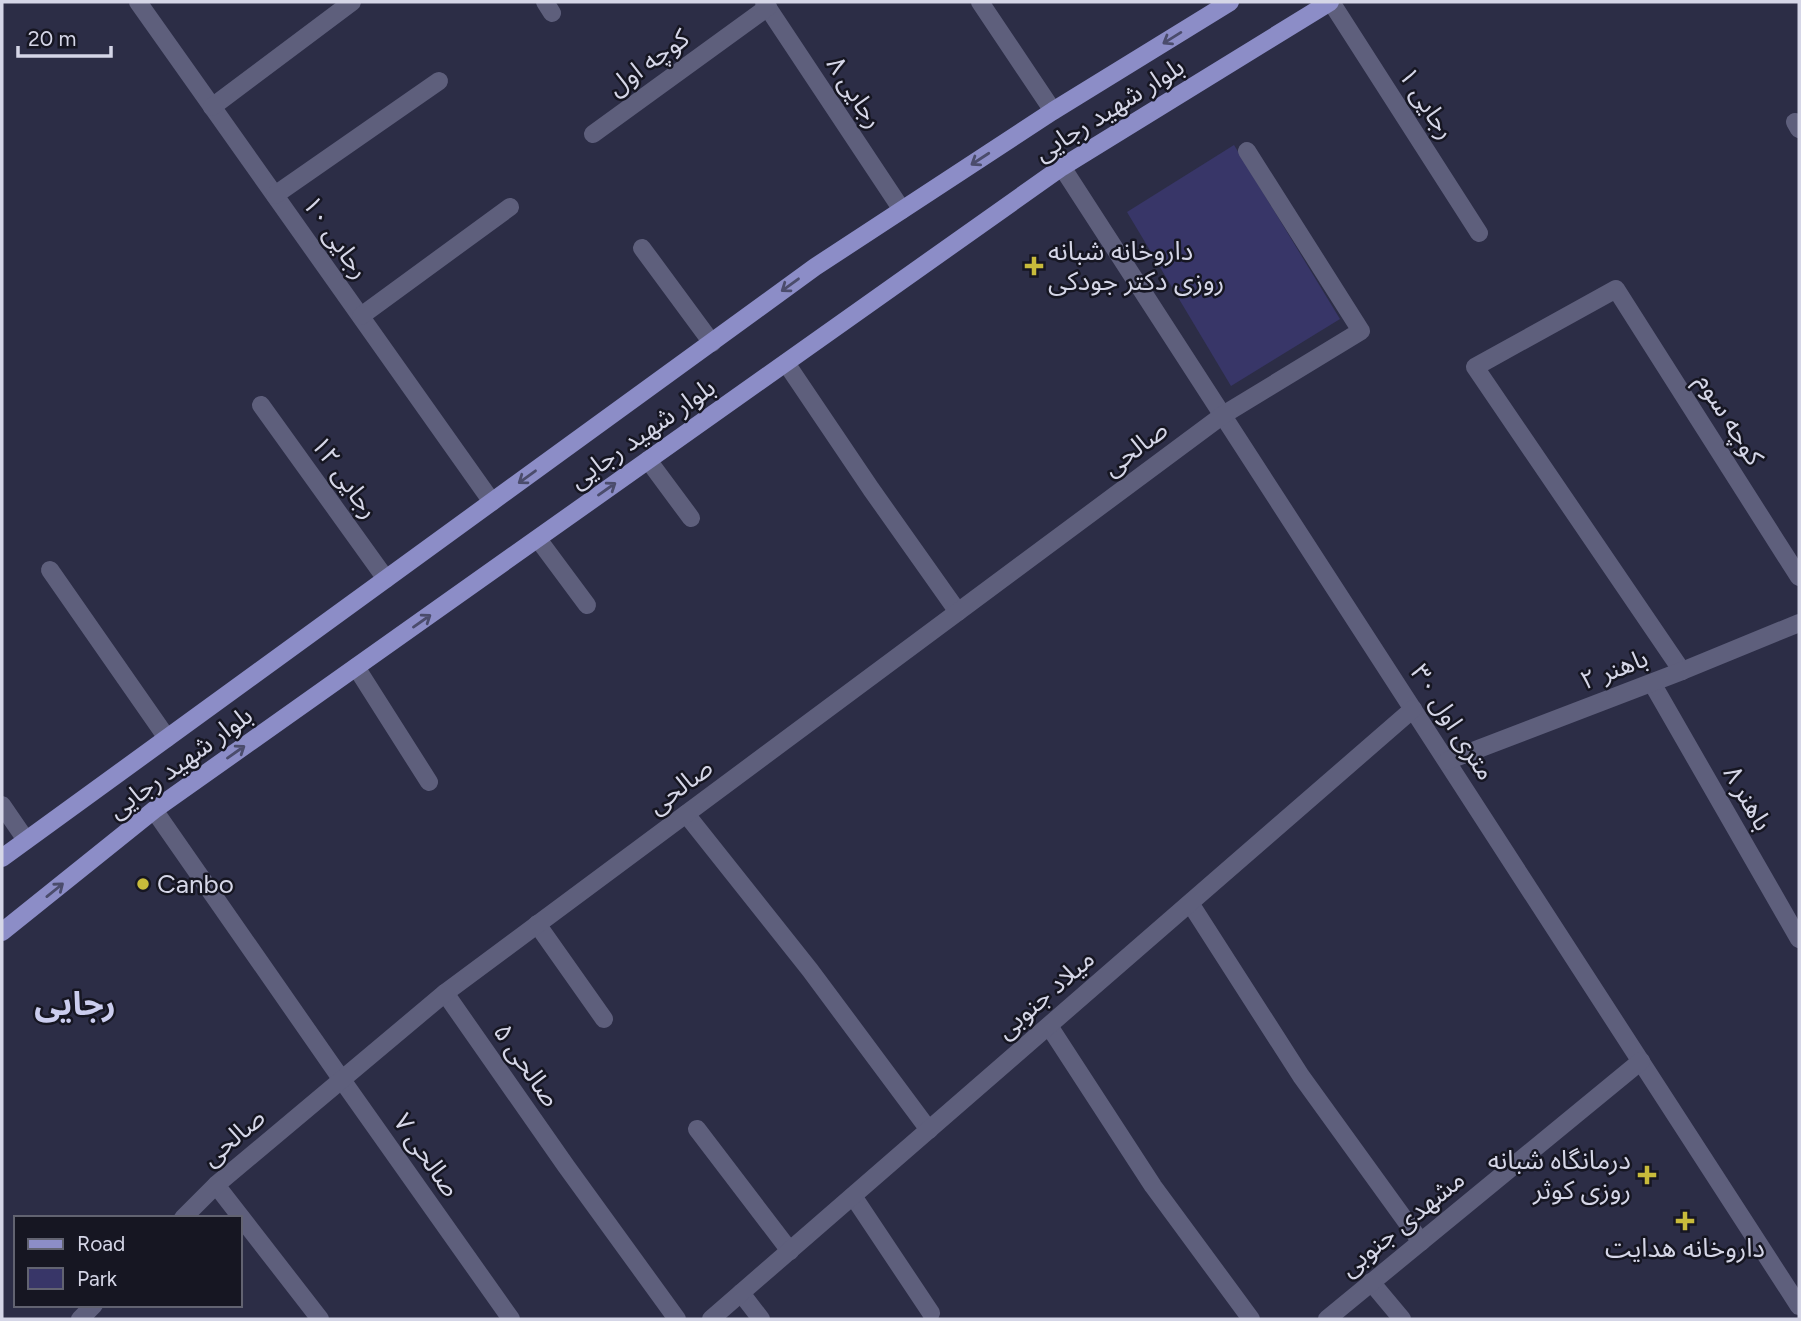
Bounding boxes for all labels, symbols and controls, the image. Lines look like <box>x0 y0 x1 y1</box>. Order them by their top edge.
scale bar <box>18 14 110 58</box>
street label: کوچه اول <box>601 21 696 103</box>
text: 20 m <box>28 26 76 51</box>
one-way arrow <box>1162 31 1182 45</box>
street label: رجایی ۸ <box>820 50 890 134</box>
street label: بلوار شهید رجایی <box>1028 50 1190 168</box>
street label: رجایی ۱ <box>1392 61 1462 145</box>
one-way arrow <box>970 152 990 166</box>
street label: رجایی ۱۰ <box>296 189 376 285</box>
place label: داروخانه شبانه روزی دکتر جودکی <box>1048 235 1224 297</box>
marker: داروخانه شبانه روزی دکتر جودکی <box>1026 258 1042 274</box>
one-way arrow <box>781 278 800 293</box>
street label: کوچه سوم <box>1686 367 1771 473</box>
street label: بلوار شهید رجایی <box>563 371 721 495</box>
street label: صالحی <box>1096 413 1174 483</box>
street label: رجایی ۱۲ <box>304 429 386 525</box>
one-way arrow <box>518 469 537 484</box>
one-way arrow <box>597 482 616 496</box>
one-way arrow <box>412 614 431 628</box>
street label: باهنر ۲ <box>1576 642 1652 696</box>
street label: ۳۰ متری اول <box>1404 658 1502 786</box>
street label: بلوار شهید رجایی <box>101 699 259 825</box>
one-way arrow <box>226 745 245 759</box>
street label: صالحی <box>641 751 719 821</box>
street label: باهنر ۸ <box>1717 760 1779 836</box>
place label: Canbo <box>157 868 234 900</box>
marker: Canbo <box>135 876 151 892</box>
one-way arrow <box>45 882 64 897</box>
street label: میلاد جنوبی <box>989 942 1101 1046</box>
district label: رجایی <box>34 984 116 1023</box>
street label: صالحی ۵ <box>487 1017 567 1113</box>
street label: صالحی <box>195 1101 271 1173</box>
street label: صالحی ۷ <box>387 1107 467 1203</box>
place label: درمانگاه شبانه روزی کوثر <box>1488 1144 1631 1206</box>
street label: مشهدی جنوبی <box>1333 1163 1471 1283</box>
marker: درمانگاه شبانه روزی کوثر <box>1637 1165 1657 1185</box>
marker: داروخانه هدایت <box>1677 1213 1693 1229</box>
legend <box>14 1216 242 1307</box>
text: Road <box>77 1231 125 1256</box>
place label: داروخانه هدایت <box>1605 1232 1765 1264</box>
text: Park <box>77 1266 118 1291</box>

